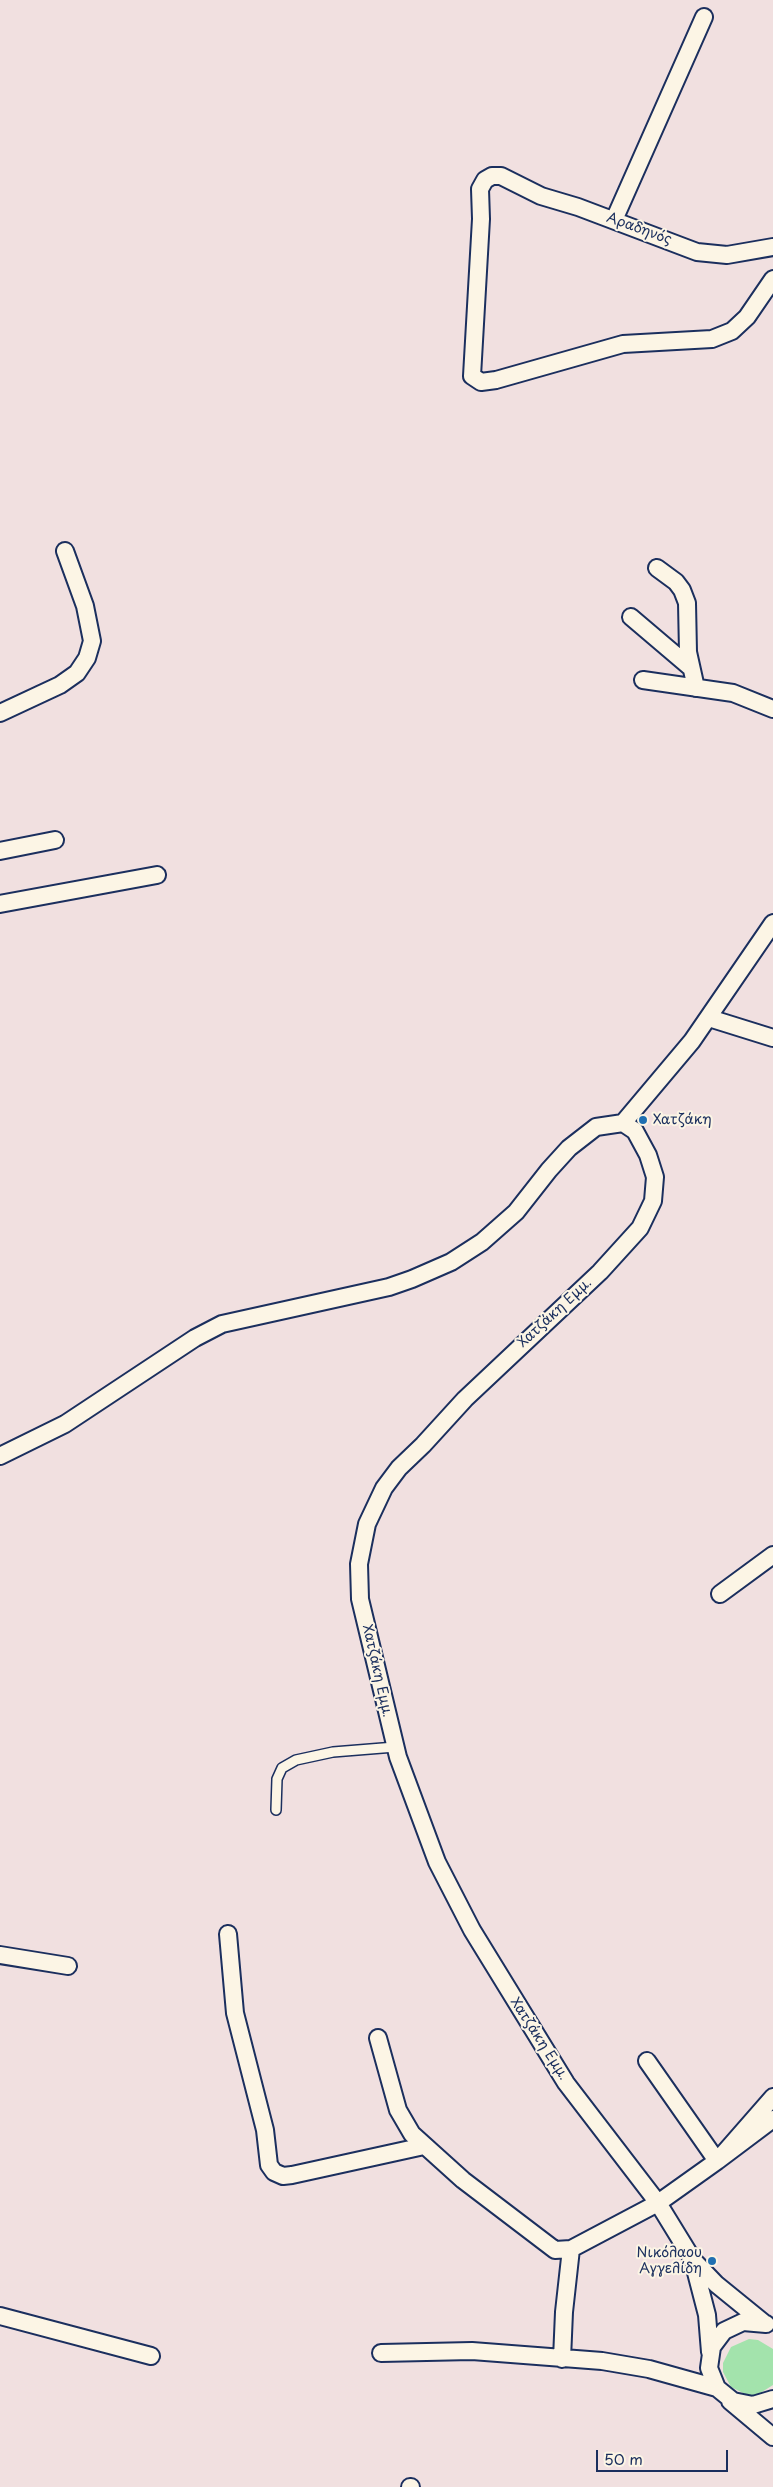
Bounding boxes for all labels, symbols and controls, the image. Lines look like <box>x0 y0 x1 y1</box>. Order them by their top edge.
street label: Αραδηνός <box>604 209 674 249</box>
place label: Χατζάκη <box>653 1112 712 1128</box>
marker: Χατζάκη <box>637 1114 649 1126</box>
street label: Χατζάκη Εμμ. <box>515 1275 595 1351</box>
street label: Χατζάκη Εμμ. <box>358 1623 396 1719</box>
street label: Χατζάκη Εμμ. <box>506 1995 572 2083</box>
place label: Νικόλαου Αγγελίδη <box>637 2245 702 2278</box>
marker: Νικόλαου Αγγελίδη <box>706 2255 718 2267</box>
scale bar <box>598 2440 730 2472</box>
text: 50 m <box>604 2447 643 2470</box>

